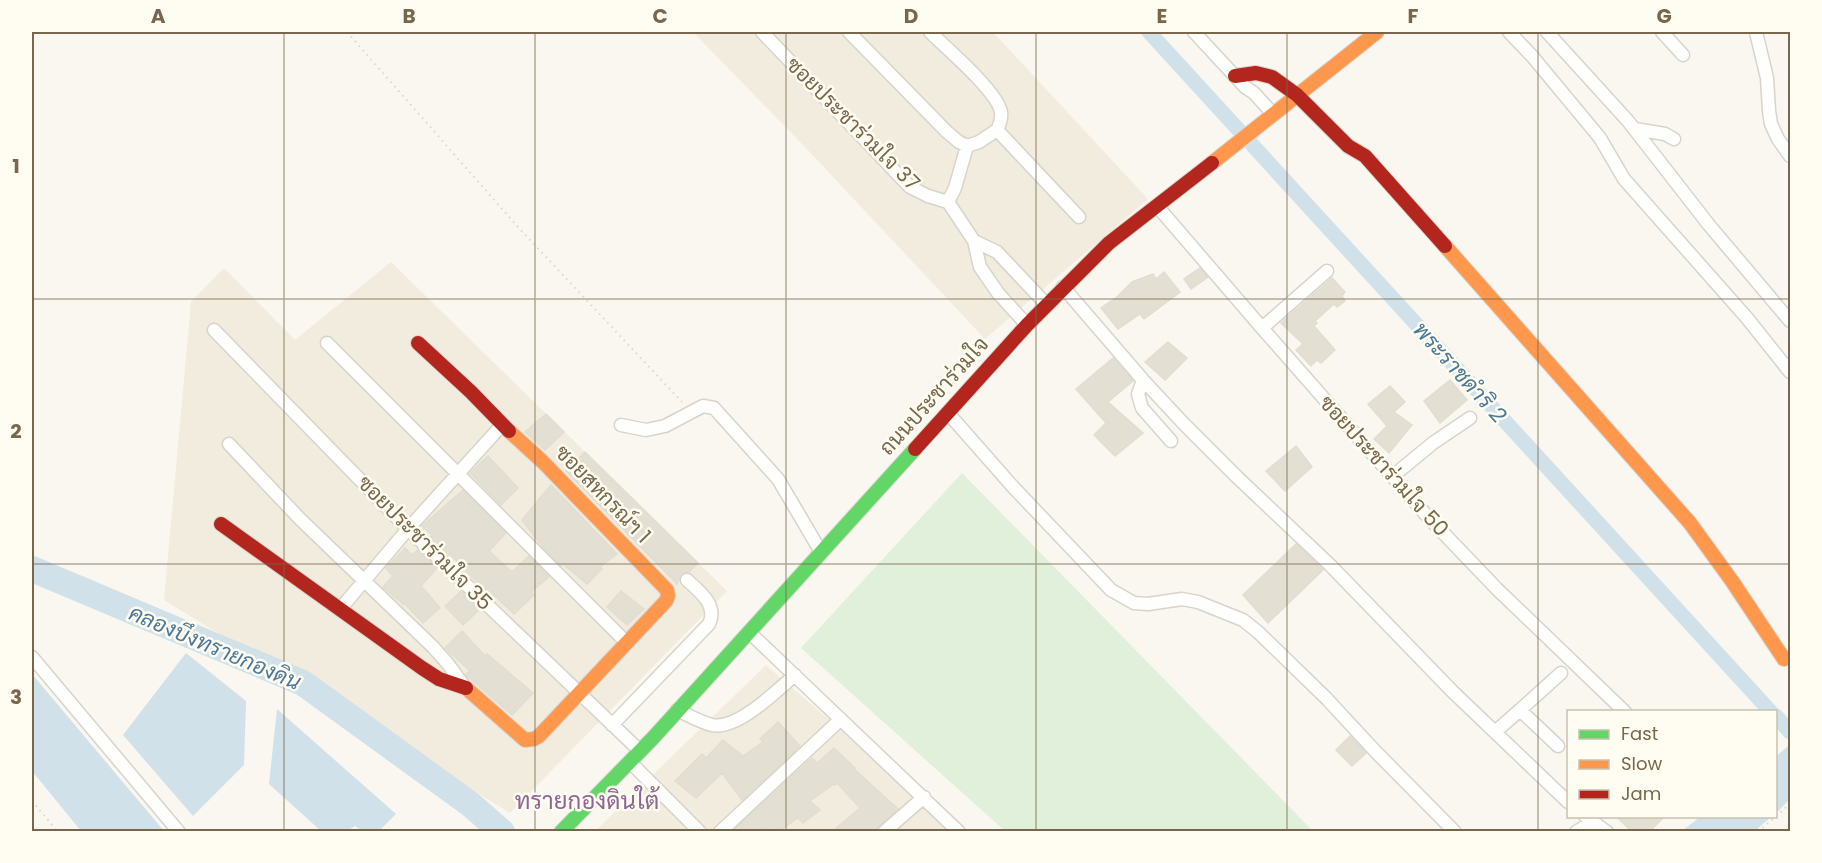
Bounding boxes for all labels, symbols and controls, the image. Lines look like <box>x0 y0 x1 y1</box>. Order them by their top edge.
text: A <box>151 2 166 30</box>
text: B <box>402 2 416 30</box>
text: C <box>652 2 668 30</box>
text: D <box>904 2 918 30</box>
text: E <box>1157 2 1167 30</box>
text: F <box>1408 2 1419 30</box>
text: G <box>1656 2 1672 30</box>
street label: ซอยประชาร่วมใจ 37 <box>780 50 927 197</box>
text: 1 <box>12 152 20 180</box>
water label: พระราชดำริ 2 <box>1406 315 1514 430</box>
street label: ถนนประชาร่วมใจ <box>873 330 995 461</box>
street label: ซอยประชาร่วมใจ 50 <box>1313 389 1456 543</box>
text: 2 <box>10 417 22 445</box>
street label: ซอยสหกรณ์ฯ 1 <box>549 438 658 549</box>
street label: ซอยประชาร่วมใจ 35 <box>351 469 499 617</box>
water label: คลองบึงทรายกองดิน <box>124 597 306 698</box>
text: 3 <box>10 683 22 711</box>
legend <box>1567 710 1777 818</box>
text: Fast <box>1621 721 1658 746</box>
text: Slow <box>1621 751 1663 776</box>
text: Jam <box>1621 781 1661 806</box>
district label: ทรายกองดินใต้ <box>515 784 660 817</box>

